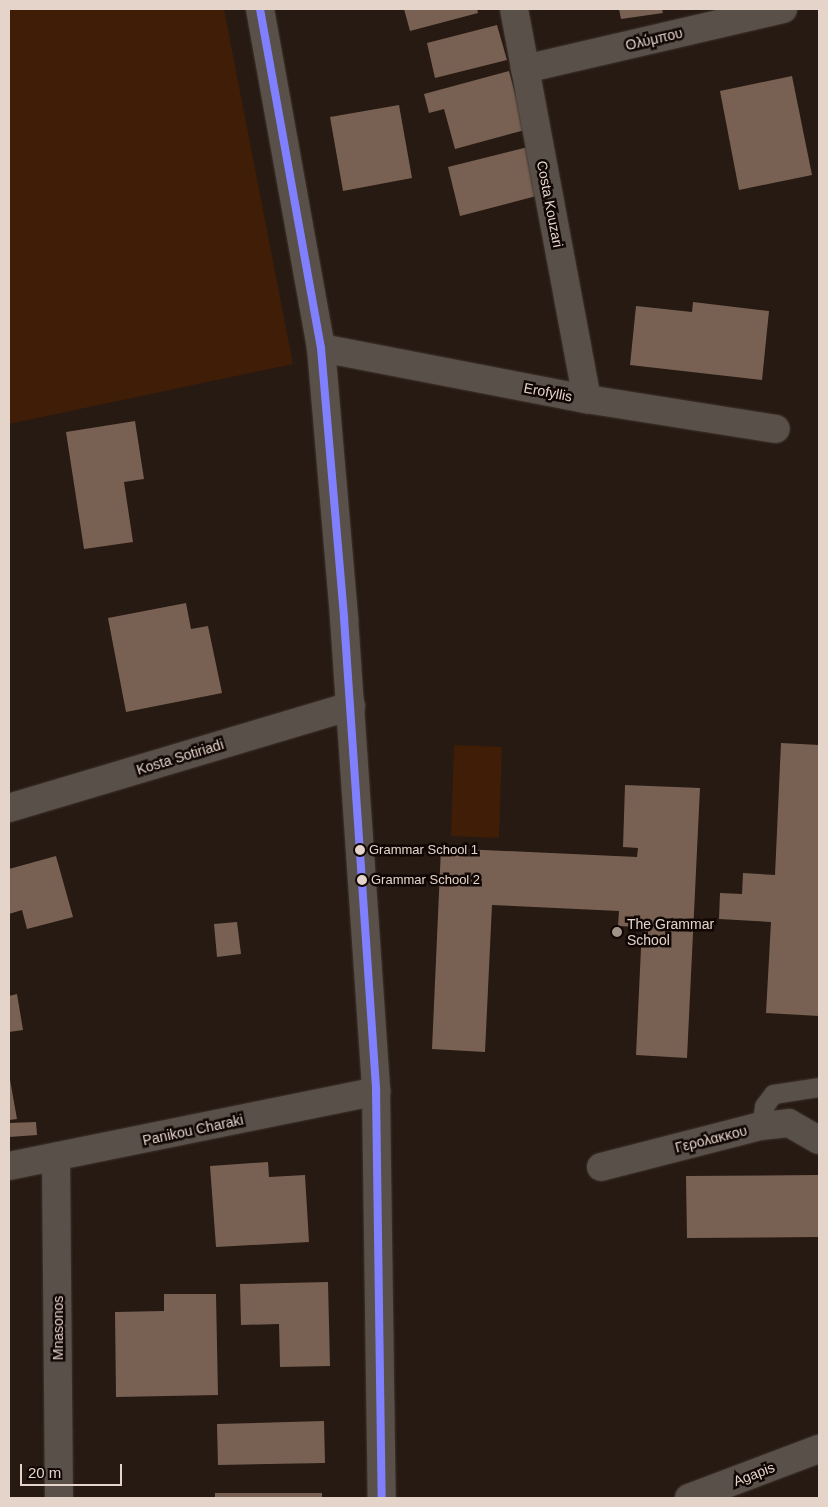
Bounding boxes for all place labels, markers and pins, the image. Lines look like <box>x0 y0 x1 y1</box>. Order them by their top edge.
place label: Grammar School 1 <box>369 842 478 858</box>
marker: Grammar School 1 <box>355 845 365 855</box>
place label: Grammar School 2 <box>371 872 480 888</box>
marker: Grammar School 2 <box>357 875 367 885</box>
place label: The Grammar School <box>627 916 714 949</box>
marker: The Grammar School <box>611 926 623 938</box>

